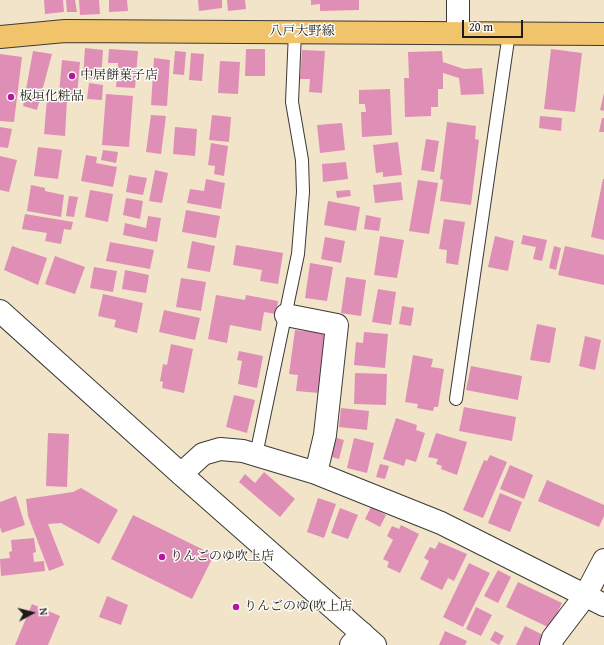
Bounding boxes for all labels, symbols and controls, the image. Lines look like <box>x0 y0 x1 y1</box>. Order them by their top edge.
scale bar <box>464 12 525 38</box>
text: 20 m <box>469 18 493 35</box>
street label: 八戸大野線 <box>270 24 334 40</box>
place label: 中居餅菓子店 <box>80 68 158 84</box>
marker: 中居餅菓子店 <box>67 71 77 81</box>
place label: 板垣化粧品 <box>19 89 84 105</box>
marker: 板垣化粧品 <box>6 92 16 102</box>
place label: りんごのゆ吹上店 <box>170 549 274 565</box>
marker: りんごのゆ吹上店 <box>157 552 167 562</box>
north arrow <box>12 593 52 633</box>
place label: りんごのゆ(吹上店 <box>244 599 352 615</box>
marker: りんごのゆ(吹上店 <box>231 602 241 612</box>
text: N <box>36 607 52 616</box>

